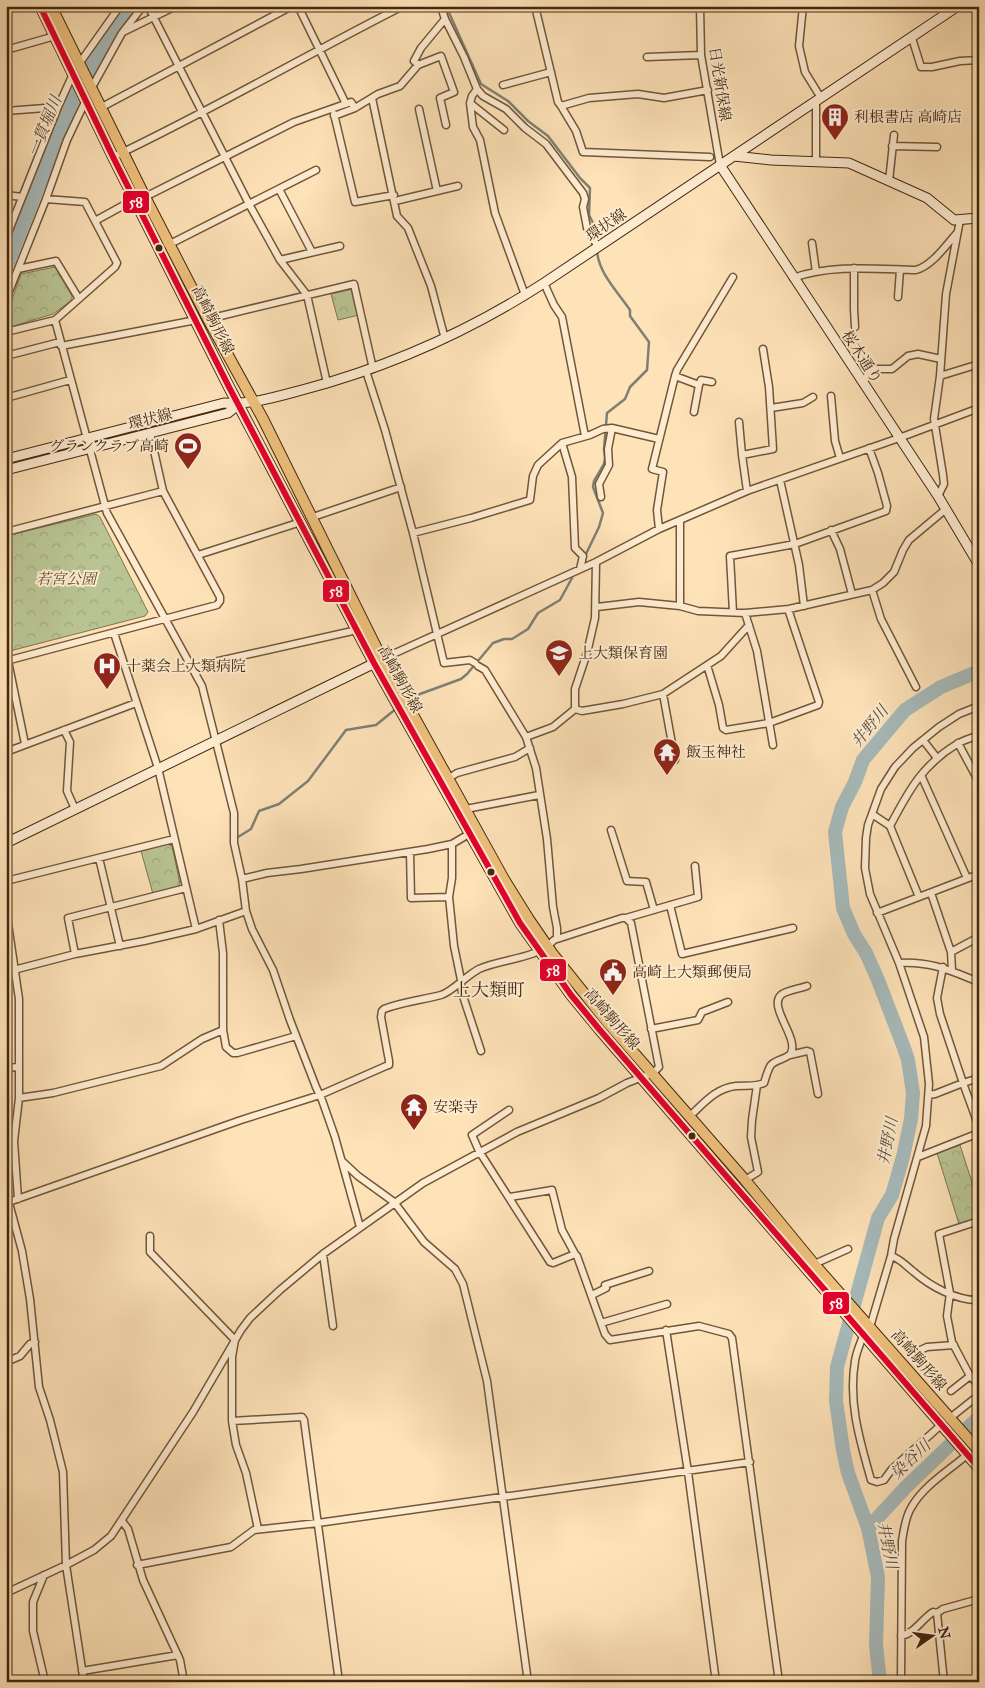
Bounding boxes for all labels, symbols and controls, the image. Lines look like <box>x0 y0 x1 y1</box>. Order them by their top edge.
street label: 日光新保線 <box>705 46 735 122</box>
water label: 一貫堀川 <box>24 91 66 159</box>
building icon: 利根書店 高崎店 <box>820 102 850 141</box>
place label: 利根書店 高崎店 <box>854 108 962 126</box>
line badge: 58 <box>122 190 150 214</box>
text: 58 <box>129 194 143 211</box>
street label: 環状線 <box>582 205 630 245</box>
unlabelled marker <box>154 243 164 253</box>
street label: 高崎駒形線 <box>188 282 238 358</box>
street label: 桜木通り <box>838 327 886 387</box>
street label: 環状線 <box>126 405 174 433</box>
sports icon: グランクラブ高崎 <box>173 431 203 470</box>
place label: グランクラブ高崎 <box>49 437 169 455</box>
park label: 若宮公園 <box>36 570 99 588</box>
line badge: 58 <box>322 579 350 603</box>
text: 58 <box>329 583 343 600</box>
school or university icon: 上大類保育園 <box>544 638 574 677</box>
street label: 高崎駒形線 <box>374 642 426 716</box>
place label: 上大類保育園 <box>578 644 668 662</box>
hospital icon: 十薬会上大類病院 <box>92 651 122 690</box>
place label: 十薬会上大類病院 <box>126 657 246 675</box>
water label: 井野川 <box>847 700 893 751</box>
temple icon: 飯玉神社 <box>652 737 682 776</box>
place label: 飯玉神社 <box>686 743 746 761</box>
unlabelled marker <box>486 867 496 877</box>
public building icon: 高崎上大類郵便局 <box>598 957 628 996</box>
line badge: 58 <box>539 958 567 982</box>
text: 58 <box>546 962 560 979</box>
place label: 高崎上大類郵便局 <box>632 963 752 981</box>
district label: 上大類町 <box>453 979 525 1001</box>
street label: 高崎駒形線 <box>581 985 643 1053</box>
temple icon: 安楽寺 <box>399 1092 429 1131</box>
place label: 安楽寺 <box>433 1098 478 1116</box>
water label: 井野川 <box>874 1114 902 1166</box>
unlabelled marker <box>687 1131 697 1141</box>
line badge: 58 <box>822 1291 850 1315</box>
text: 58 <box>829 1295 843 1312</box>
street label: 高崎駒形線 <box>888 1326 950 1394</box>
water label: 染谷川 <box>886 1434 936 1483</box>
water label: 井野川 <box>873 1520 902 1573</box>
north arrow <box>908 1610 958 1660</box>
text: N <box>934 1625 954 1641</box>

